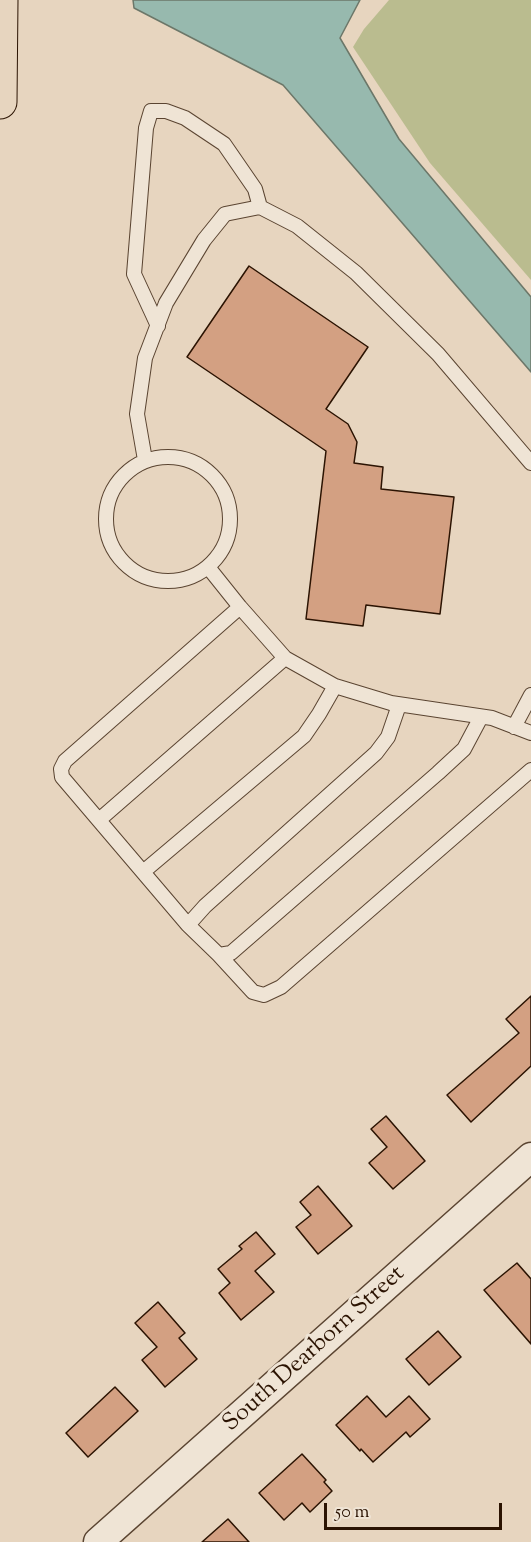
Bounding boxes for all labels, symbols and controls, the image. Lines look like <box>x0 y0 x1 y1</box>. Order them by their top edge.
street label: South Dearborn Street <box>218 1261 412 1439</box>
scale bar <box>327 1491 506 1529</box>
text: 50 m <box>335 1500 369 1526</box>

